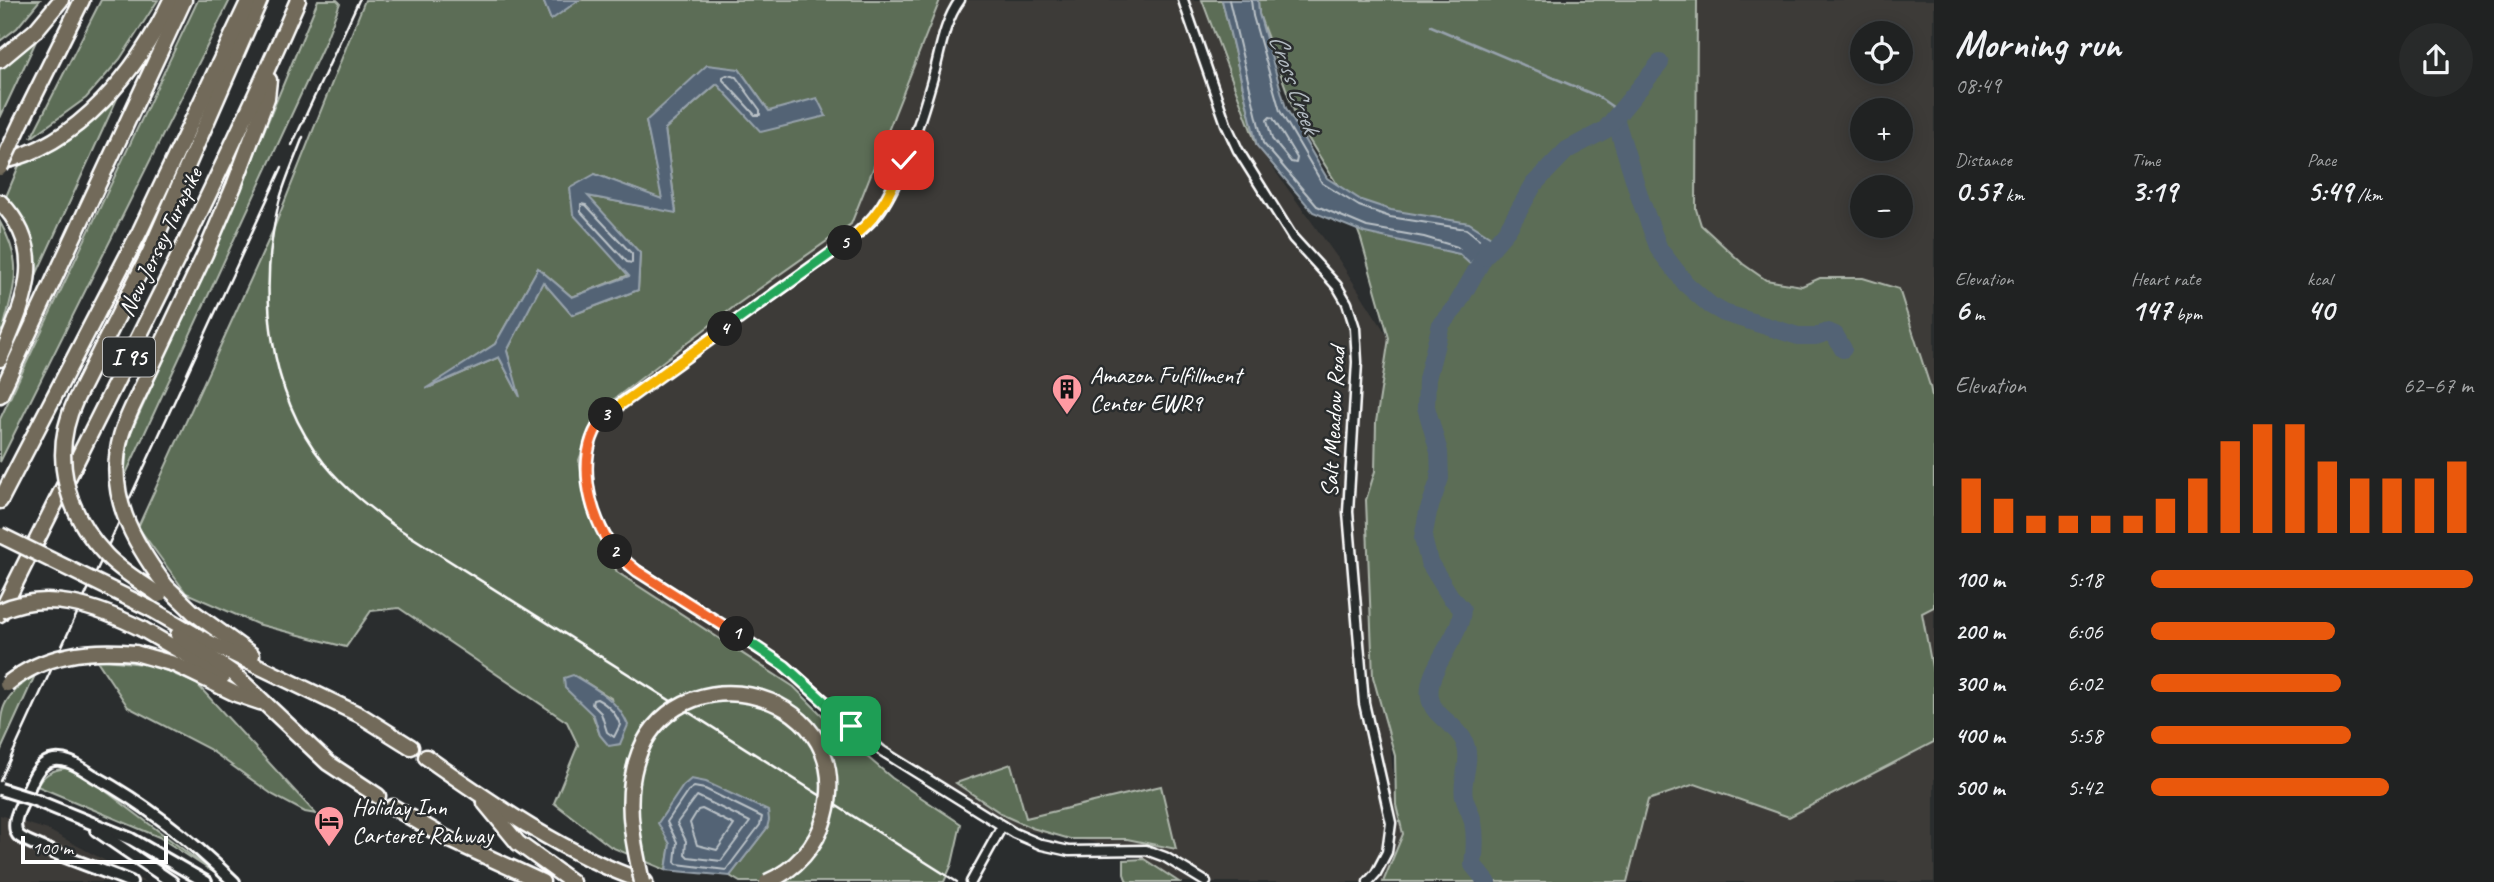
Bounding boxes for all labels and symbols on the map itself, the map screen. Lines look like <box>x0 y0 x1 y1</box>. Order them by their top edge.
water label: Cross Creek <box>1261 29 1329 141</box>
pin <box>874 130 934 190</box>
street label: New Jersey Turnpike <box>111 161 210 321</box>
pin: 5 <box>828 226 862 260</box>
pin: 4 <box>708 312 742 346</box>
road number: I 95 <box>103 338 155 376</box>
street label: Salt Meadow Road <box>1314 342 1352 498</box>
place label: Amazon Fulfillment Center EWR9 <box>1090 360 1244 418</box>
building icon: Amazon Fulfillment Center EWR9 <box>1050 372 1084 416</box>
pin: 3 <box>588 398 624 432</box>
pin: 2 <box>598 534 632 570</box>
pin: 1 <box>720 616 754 652</box>
pin <box>821 696 881 756</box>
place label: Holiday Inn Carteret Rahway <box>352 792 494 850</box>
hotel icon: Holiday Inn Carteret Rahway <box>312 804 346 848</box>
scale bar <box>21 833 168 865</box>

